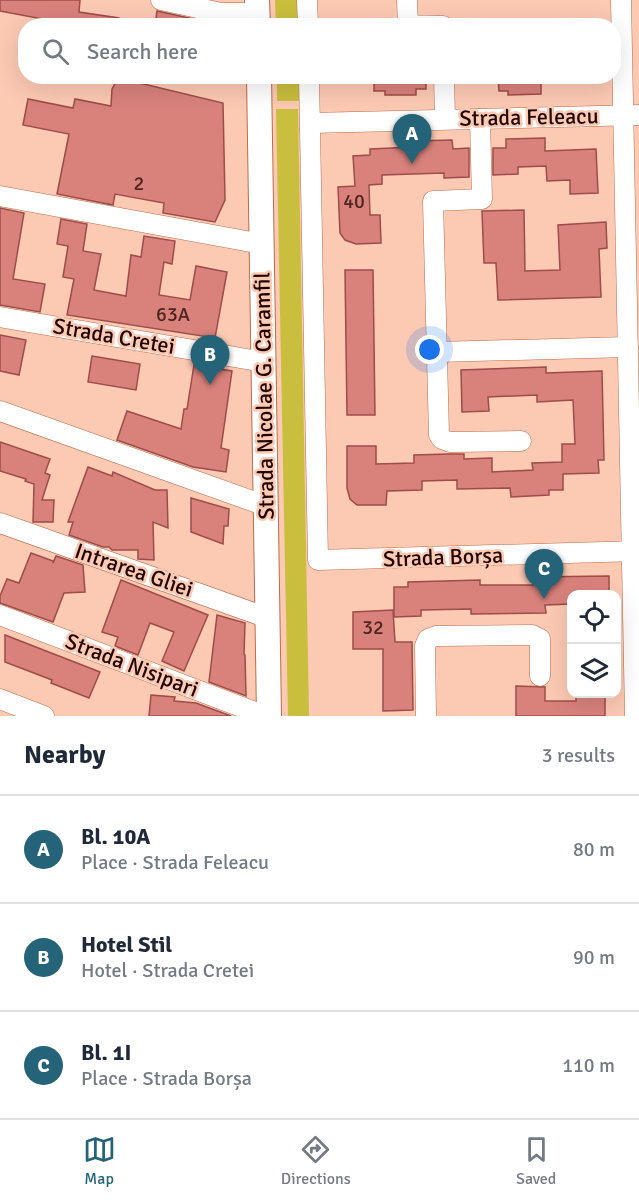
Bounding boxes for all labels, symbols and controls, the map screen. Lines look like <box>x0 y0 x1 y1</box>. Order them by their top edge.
search box <box>18 18 621 84</box>
icon: search <box>39 35 72 68</box>
text: Search here <box>87 38 198 65</box>
street label: Strada Feleacu <box>459 102 599 132</box>
pin: A <box>392 114 432 164</box>
house number: 2 <box>134 171 144 196</box>
house number: 40 <box>343 189 365 214</box>
street label: Strada Nicolae G. Caramfil <box>248 272 280 520</box>
house number: 63A <box>156 302 190 327</box>
street label: Strada Cretei <box>51 312 177 360</box>
your location <box>415 335 444 364</box>
pin: B <box>190 336 230 385</box>
street label: Intrarea Gliei <box>71 537 197 603</box>
street label: Strada Borșa <box>382 541 504 573</box>
pin: C <box>524 550 564 599</box>
map controls <box>567 590 621 698</box>
button: locate <box>567 590 621 644</box>
house number: 32 <box>362 615 384 640</box>
street label: Strada Nisipari <box>62 627 202 703</box>
button: layers <box>567 644 621 698</box>
text: Nearby <box>24 739 105 771</box>
text: 3 results <box>542 743 615 768</box>
text: Bl. 10A <box>81 823 150 850</box>
text: A <box>37 837 50 862</box>
text: 80 m <box>573 837 615 862</box>
text: Place · Strada Feleacu <box>81 850 269 875</box>
text: Hotel Stil <box>81 931 172 958</box>
text: B <box>37 945 50 970</box>
text: 90 m <box>573 945 615 970</box>
text: Hotel · Strada Cretei <box>81 958 254 983</box>
text: Bl. 1I <box>81 1039 131 1066</box>
text: C <box>37 1053 50 1078</box>
text: 110 m <box>562 1053 615 1078</box>
text: Place · Strada Borșa <box>81 1066 252 1091</box>
tab: Map <box>83 1133 116 1189</box>
tab: Directions <box>281 1133 351 1189</box>
tab: Saved <box>516 1133 556 1189</box>

